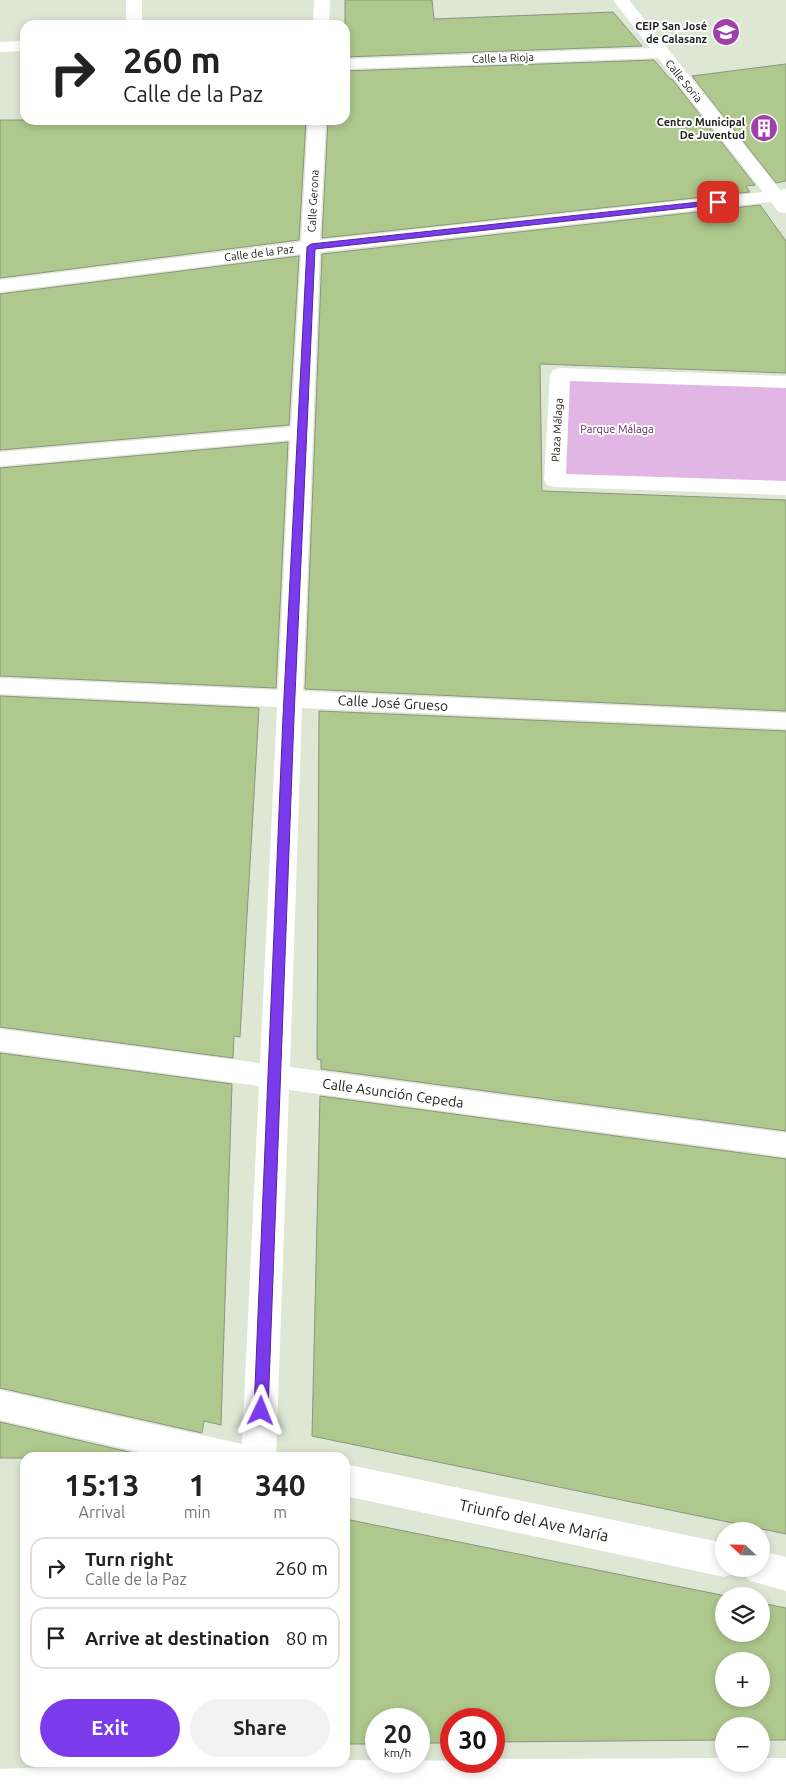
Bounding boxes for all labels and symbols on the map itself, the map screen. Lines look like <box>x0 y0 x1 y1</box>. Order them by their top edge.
school or university icon: CEIP San José de Calasanz <box>711 17 741 47</box>
place label: CEIP San José de Calasanz <box>635 20 708 45</box>
street label: Calle la Rioja <box>472 51 534 65</box>
street label: Calle Soria <box>663 57 705 105</box>
building icon: Centro Municipal De Juventud <box>749 113 779 143</box>
place label: Centro Municipal De Juventud <box>657 116 746 141</box>
street label: Calle Gerona <box>305 169 321 233</box>
pin <box>697 181 739 223</box>
street label: Calle de la Paz <box>223 243 295 263</box>
street label: Plaza Málaga <box>549 398 565 462</box>
park label: Parque Málaga <box>580 423 654 435</box>
street label: Calle José Grueso <box>337 692 449 714</box>
street label: Calle Asunción Cepeda <box>321 1075 465 1111</box>
position arrow <box>234 1384 286 1436</box>
street label: Triunfo del Ave María <box>458 1495 610 1545</box>
north arrow <box>715 1522 770 1578</box>
speed limit sign: 30 <box>440 1708 505 1773</box>

